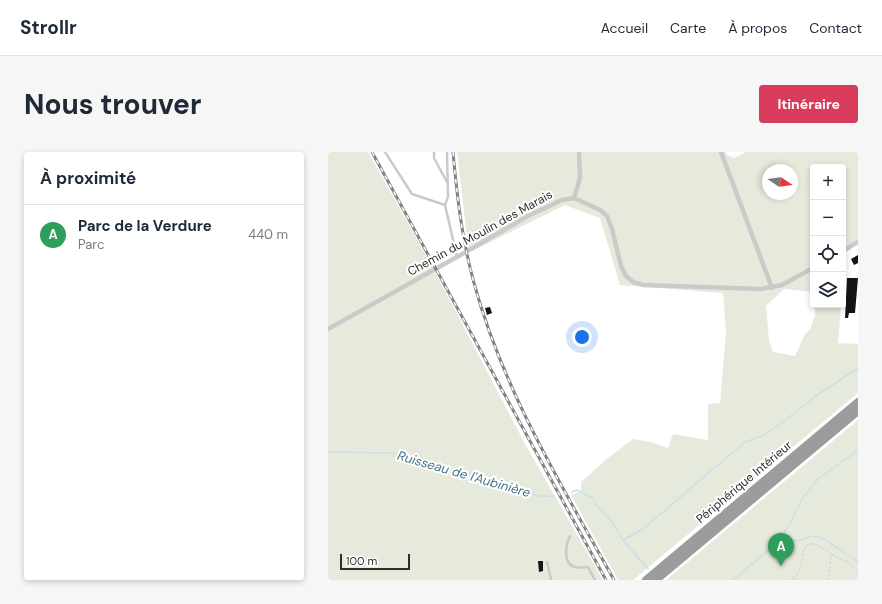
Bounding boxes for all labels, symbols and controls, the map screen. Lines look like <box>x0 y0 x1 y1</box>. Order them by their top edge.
text: Strollr <box>20 15 77 40</box>
text: Accueil <box>601 19 648 37</box>
text: Carte <box>670 19 706 37</box>
text: À propos <box>728 19 787 37</box>
text: Contact <box>809 19 862 37</box>
button: Itinéraire <box>759 85 858 123</box>
text: Nous trouver <box>24 86 201 123</box>
north arrow <box>762 164 798 200</box>
map controls <box>810 164 846 308</box>
button: + <box>810 164 846 200</box>
text: À proximité <box>40 167 136 189</box>
street label: Chemin du Moulin des Marais <box>405 186 555 280</box>
button: − <box>810 200 846 236</box>
text: Parc de la Verdure <box>78 216 212 236</box>
text: A <box>48 226 58 243</box>
text: 440 m <box>248 226 288 243</box>
text: Parc <box>78 236 104 253</box>
button: locate <box>810 236 846 272</box>
button: layers <box>810 272 846 308</box>
your location <box>572 327 592 347</box>
street label: Périphérique Intérieur <box>693 437 796 527</box>
water label: Ruisseau de l'Aubinière <box>395 447 533 501</box>
pin: A <box>768 533 794 566</box>
scale bar <box>340 552 410 571</box>
text: 100 m <box>346 554 377 568</box>

